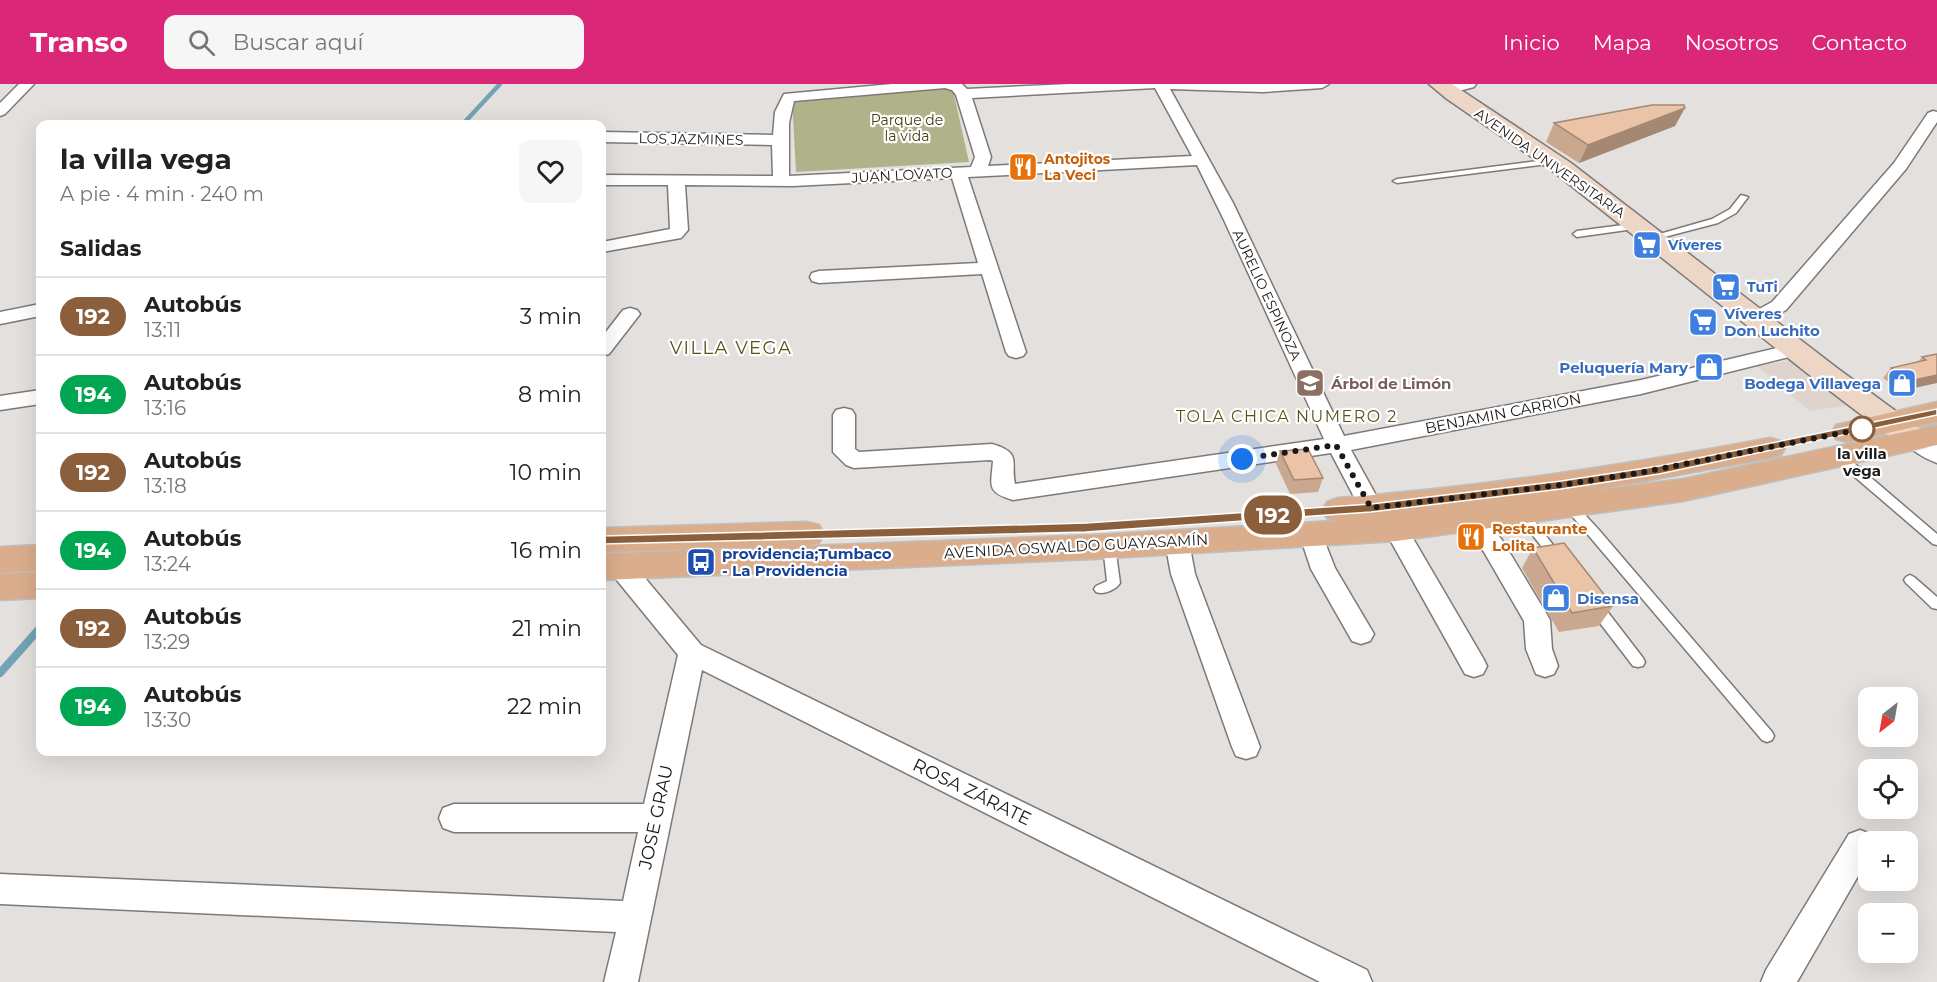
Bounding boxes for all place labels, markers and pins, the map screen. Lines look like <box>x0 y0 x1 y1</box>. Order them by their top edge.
place label: Antojitos La Veci <box>1043 150 1111 184</box>
restaurant icon: Antojitos La Veci <box>1007 151 1039 183</box>
supermarket icon: Víveres <box>1631 229 1663 261</box>
place label: Víveres <box>1667 236 1722 254</box>
supermarket icon: TuTi <box>1710 271 1742 303</box>
place label: TuTi <box>1747 278 1778 296</box>
place label: Víveres Don Luchito <box>1723 304 1820 340</box>
supermarket icon: Víveres Don Luchito <box>1687 306 1719 338</box>
shop icon: Peluquería Mary <box>1693 351 1725 383</box>
place label: Peluquería Mary <box>1559 358 1689 377</box>
school or university icon: Árbol de Limón <box>1294 367 1326 399</box>
shop icon: Bodega Villavega <box>1886 367 1918 399</box>
place label: Árbol de Limón <box>1330 374 1452 393</box>
place label: Bodega Villavega <box>1744 374 1881 393</box>
marker: la villa vega <box>1849 416 1875 442</box>
place label: la villa vega <box>1837 444 1887 480</box>
place label: Restaurante Lolita <box>1492 519 1588 555</box>
restaurant icon: Restaurante Lolita <box>1455 521 1487 553</box>
place label: providencia;Tumbaco - La Providencia <box>722 544 892 580</box>
bus stop icon: providencia;Tumbaco - La Providencia <box>685 546 717 578</box>
shop icon: Disensa <box>1540 582 1572 614</box>
place label: Disensa <box>1577 589 1639 608</box>

